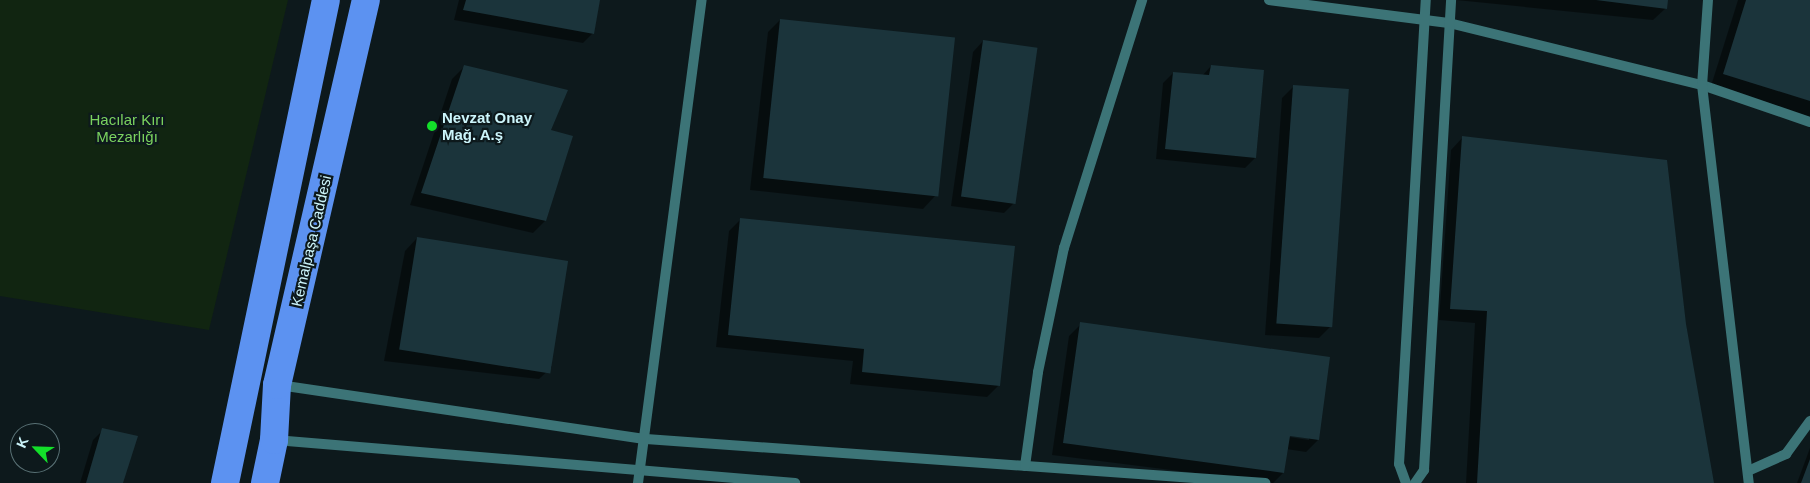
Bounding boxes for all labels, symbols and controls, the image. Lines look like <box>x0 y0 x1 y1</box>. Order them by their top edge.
place label: Nevzat Onay Mağ. A.ş <box>442 108 532 143</box>
park label: Hacılar Kırı Mezarlığı <box>89 110 165 145</box>
marker: Nevzat Onay Mağ. A.ş <box>426 120 438 132</box>
street label: Kemalpaşa Caddesi <box>287 174 335 308</box>
north arrow <box>10 423 60 473</box>
text: K <box>13 434 32 450</box>

